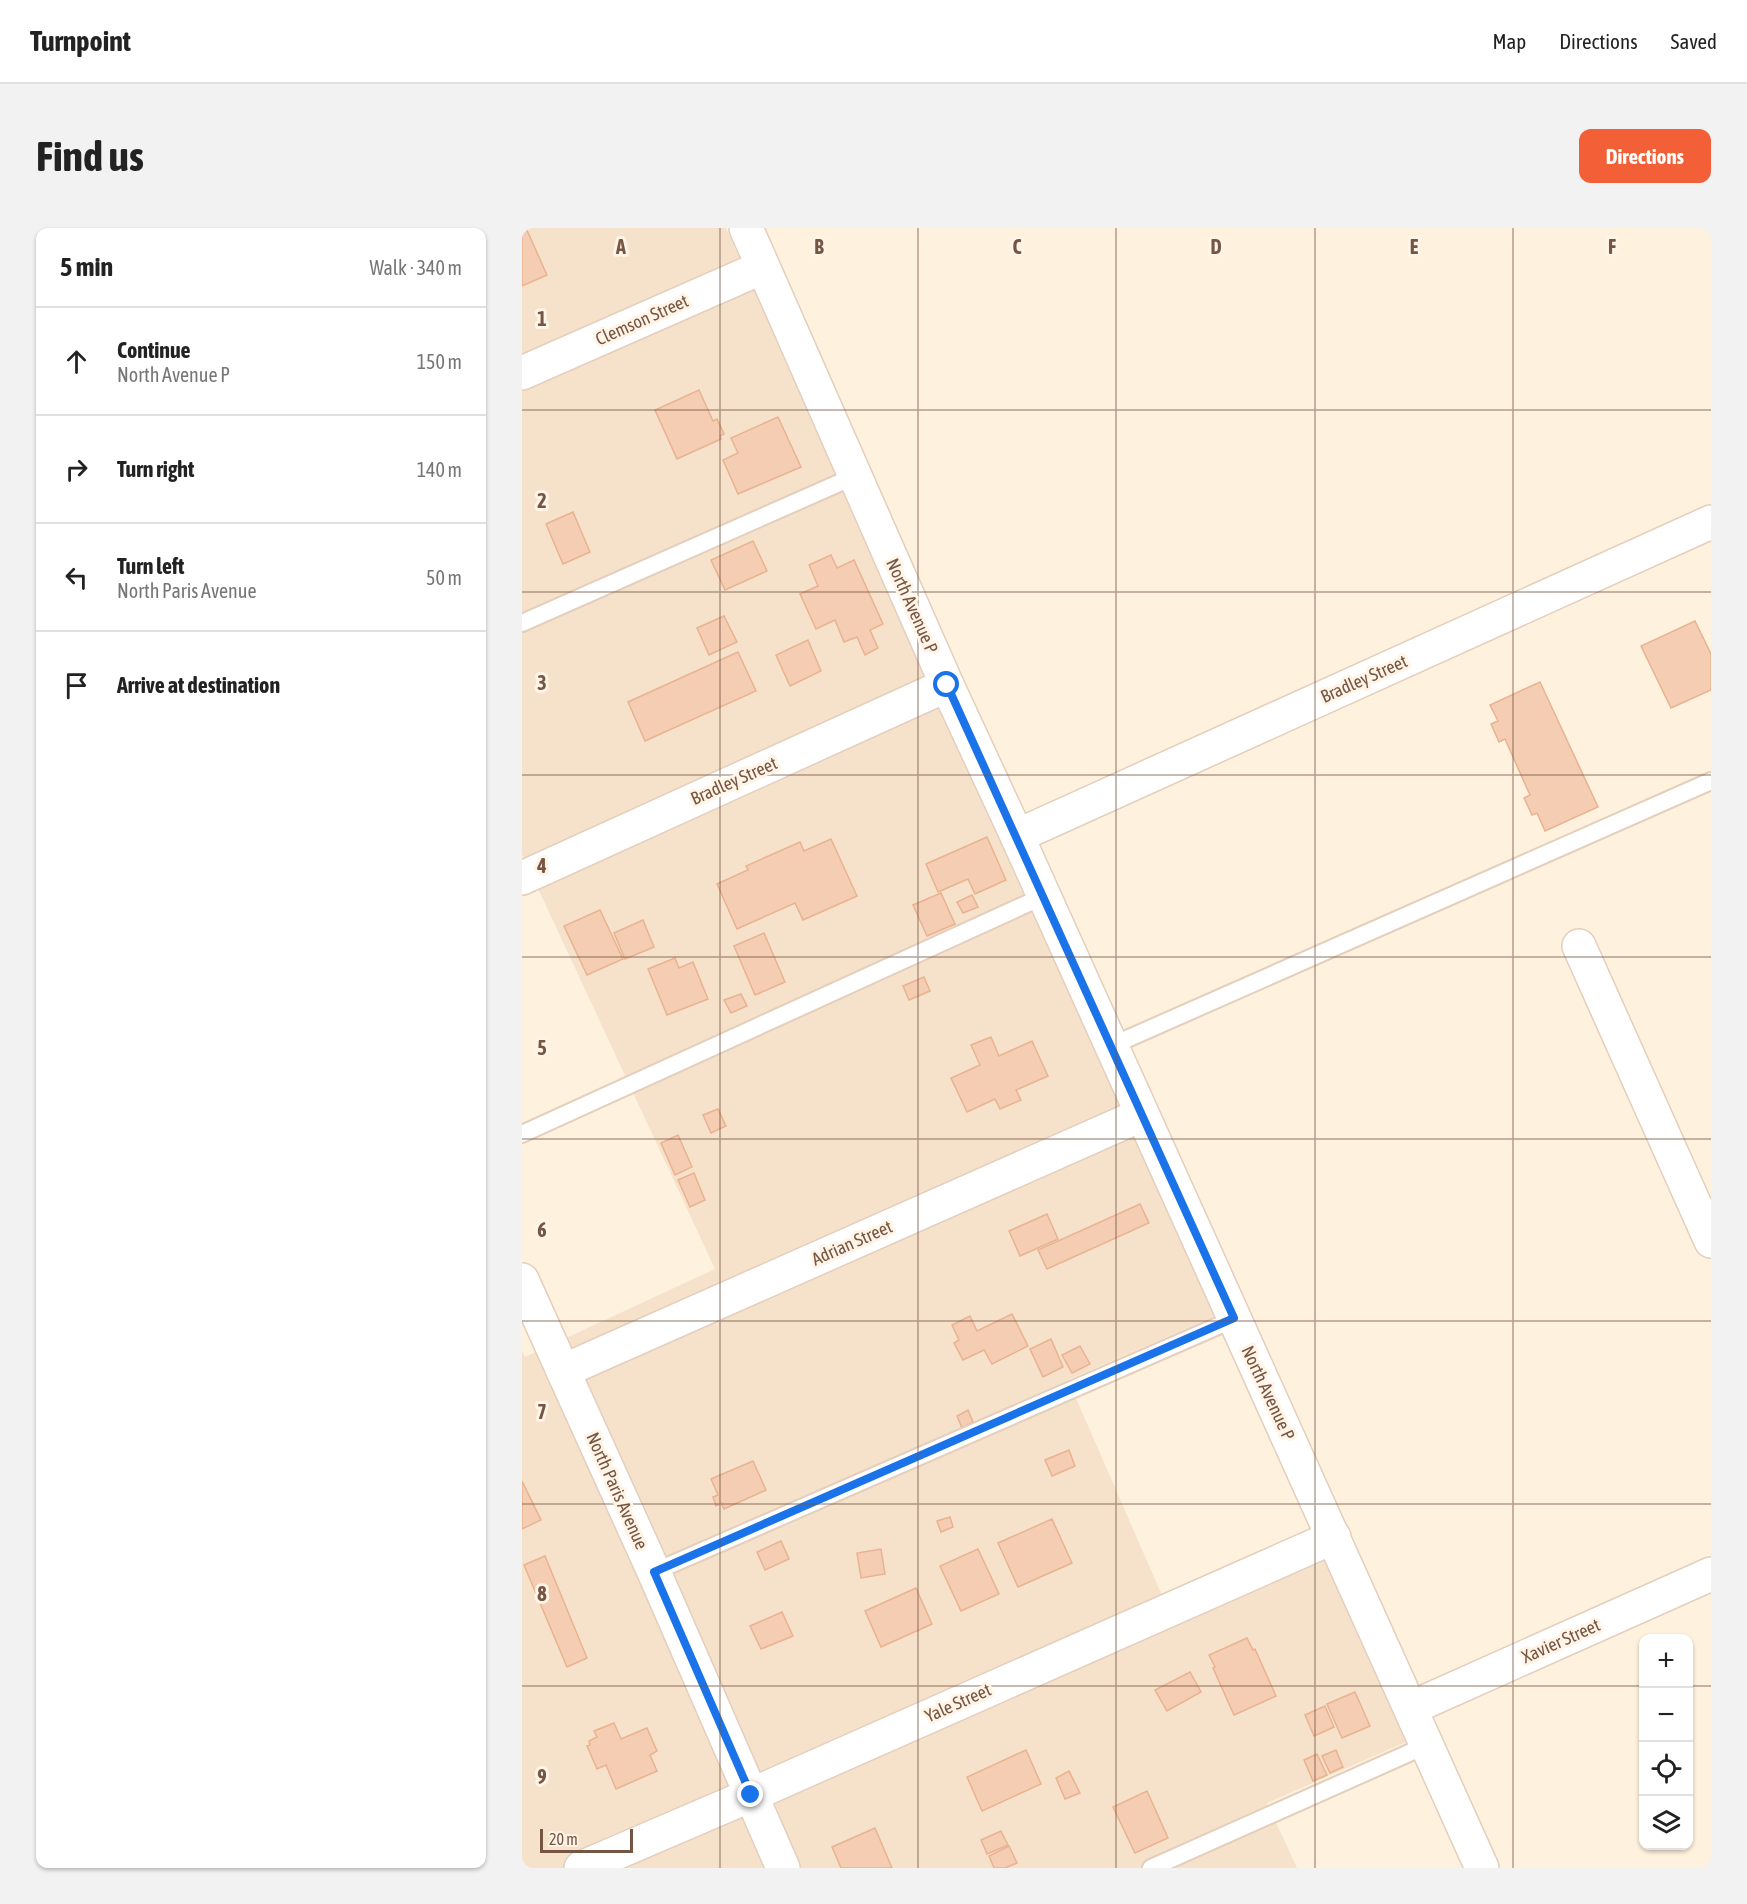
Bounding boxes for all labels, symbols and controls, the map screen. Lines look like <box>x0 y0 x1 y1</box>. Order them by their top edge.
text: Turnpoint <box>30 25 131 57</box>
text: Map <box>1492 29 1526 53</box>
text: Directions <box>1559 29 1638 53</box>
text: Saved <box>1671 29 1717 53</box>
button: Directions <box>1579 129 1711 183</box>
text: Find us <box>36 132 144 180</box>
text: A <box>615 235 626 258</box>
text: B <box>814 235 824 258</box>
text: C <box>1013 235 1022 258</box>
text: D <box>1210 235 1222 258</box>
text: E <box>1410 235 1419 258</box>
text: F <box>1608 235 1616 258</box>
text: 5 min <box>60 252 113 282</box>
text: Walk · 340 m <box>370 256 462 279</box>
street label: Clemson Street <box>592 290 691 349</box>
text: 1 <box>537 307 547 330</box>
text: Continue <box>117 337 191 363</box>
icon: ahead <box>60 345 93 378</box>
text: 150 m <box>417 350 462 373</box>
text: North Avenue P <box>117 363 230 386</box>
icon: right <box>60 453 93 486</box>
text: Turn right <box>117 456 194 482</box>
text: 140 m <box>417 458 462 481</box>
text: 2 <box>537 489 547 512</box>
text: Turn left <box>117 553 184 579</box>
street label: North Avenue P <box>882 555 943 657</box>
icon: left <box>60 561 93 594</box>
text: 50 m <box>426 566 462 589</box>
text: North Paris Avenue <box>117 579 256 602</box>
street label: Bradley Street <box>1317 650 1410 707</box>
icon: arrive <box>60 669 93 702</box>
text: 3 <box>537 671 547 694</box>
route start <box>933 671 959 697</box>
text: Arrive at destination <box>117 672 280 698</box>
street label: Bradley Street <box>687 752 780 809</box>
text: 4 <box>536 854 547 877</box>
text: 5 <box>537 1036 547 1059</box>
street label: Adrian Street <box>808 1215 895 1270</box>
text: 6 <box>537 1218 547 1241</box>
street label: North Avenue P <box>1237 1342 1300 1443</box>
text: 7 <box>537 1400 547 1423</box>
street label: North Paris Avenue <box>582 1429 653 1552</box>
text: 8 <box>537 1582 547 1605</box>
street label: Xavier Street <box>1518 1614 1603 1667</box>
map controls <box>1639 1634 1693 1850</box>
button: + <box>1639 1634 1693 1688</box>
street label: Yale Street <box>922 1679 994 1726</box>
button: − <box>1639 1688 1693 1742</box>
button: locate <box>1639 1742 1693 1796</box>
text: 9 <box>537 1765 547 1788</box>
route end <box>737 1781 763 1807</box>
button: layers <box>1639 1796 1693 1850</box>
scale bar <box>540 1826 633 1854</box>
text: 20 m <box>549 1830 578 1848</box>

